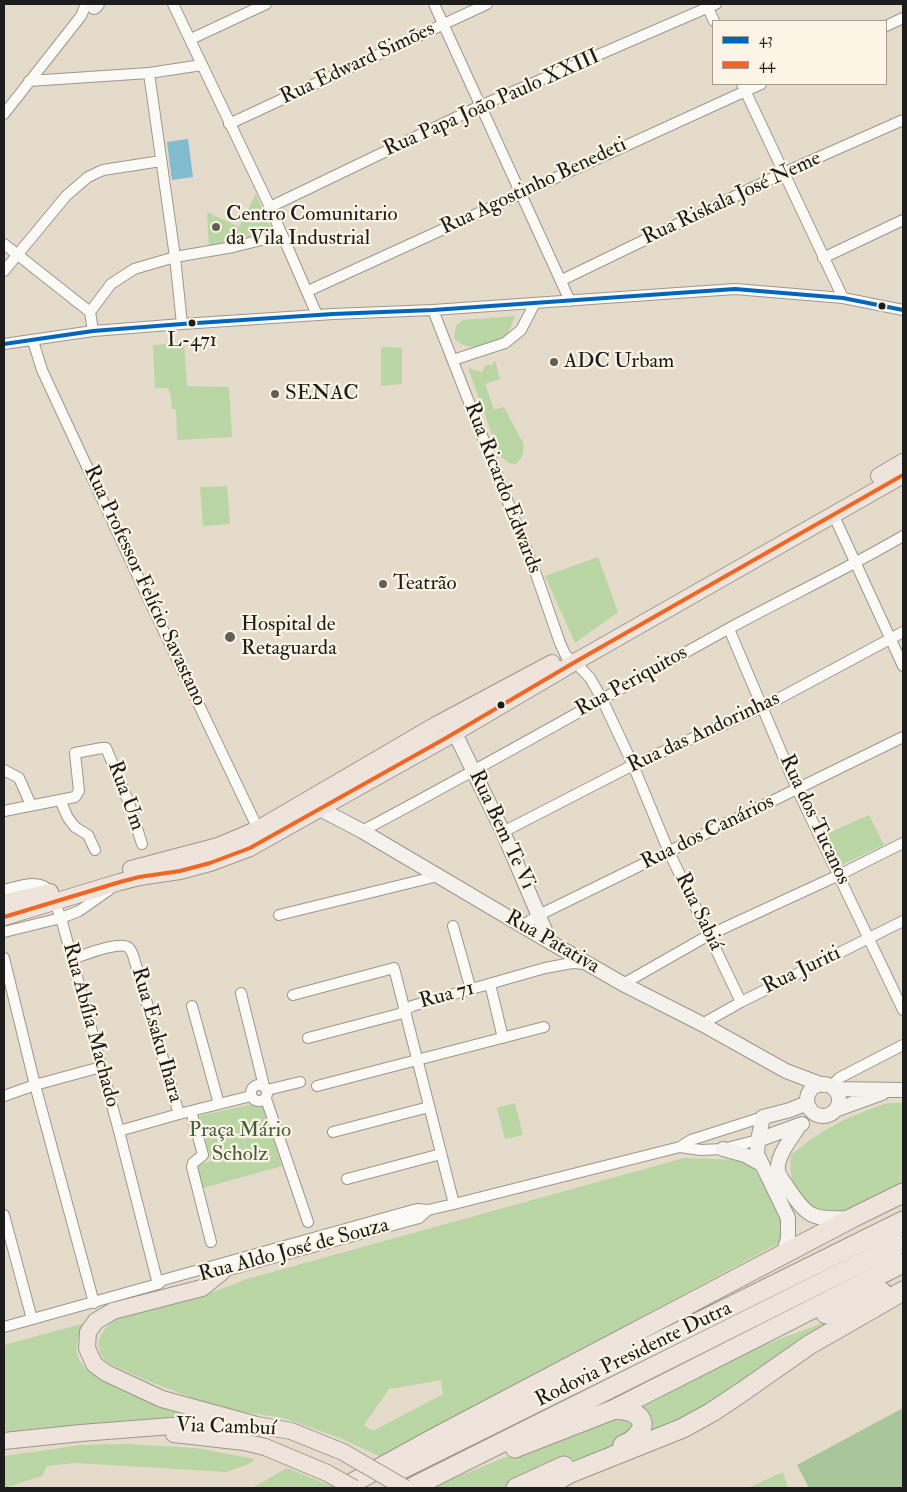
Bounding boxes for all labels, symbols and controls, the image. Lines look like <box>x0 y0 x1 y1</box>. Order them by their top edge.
street label: Rua Edward Simões <box>277 17 439 111</box>
legend <box>712 20 887 85</box>
text: 43 <box>759 30 773 49</box>
street label: Rua Papa João Paulo XXIII <box>380 45 604 163</box>
text: 44 <box>759 55 775 74</box>
street label: Rua Agostinho Benedeti <box>437 133 631 241</box>
street label: Rua Riskala José Neme <box>639 147 825 251</box>
place label: Centro Comunitario da Vila Industrial <box>226 202 398 252</box>
marker: Centro Comunitario da Vila Industrial <box>210 221 222 233</box>
unlabelled marker <box>877 301 887 311</box>
marker: L-471 <box>187 318 197 328</box>
place label: L-471 <box>167 330 217 354</box>
place label: ADC Urbam <box>564 349 674 375</box>
marker: ADC Urbam <box>548 356 560 368</box>
place label: SENAC <box>285 381 359 407</box>
marker: SENAC <box>269 388 281 400</box>
street label: Rua Ricardo Edwards <box>458 399 546 577</box>
street label: Rua Professor Felício Savastano <box>77 462 211 710</box>
place label: Teatrão <box>393 571 457 597</box>
marker: Teatrão <box>377 578 389 590</box>
place label: Hospital de Retaguarda <box>241 612 337 662</box>
marker: Hospital de Retaguarda <box>223 630 237 644</box>
street label: Rua Periquitos <box>572 641 692 723</box>
street label: Rua das Andorinhas <box>624 687 784 779</box>
unlabelled marker <box>496 700 506 710</box>
street label: Rua dos Tucanos <box>773 751 855 889</box>
street label: Rua Um <box>101 758 149 834</box>
street label: Rua Bem Te Vi <box>462 766 540 894</box>
street label: Rua dos Canários <box>637 790 779 876</box>
street label: Rua Sabiá <box>668 869 728 955</box>
street label: Rua Patativa <box>500 906 604 980</box>
street label: Rua Abília Machado <box>56 940 124 1110</box>
street label: Rua Juriti <box>759 941 845 1001</box>
street label: Rua Esaku Ihara <box>125 964 187 1106</box>
street label: Rua 71 <box>417 977 477 1015</box>
park label: Praça Mário Scholz <box>189 1118 291 1168</box>
street label: Rua Aldo José de Souza <box>196 1213 392 1289</box>
street label: Rodovia Presidente Dutra <box>532 1297 736 1413</box>
street label: Via Cambuí <box>175 1414 277 1442</box>

